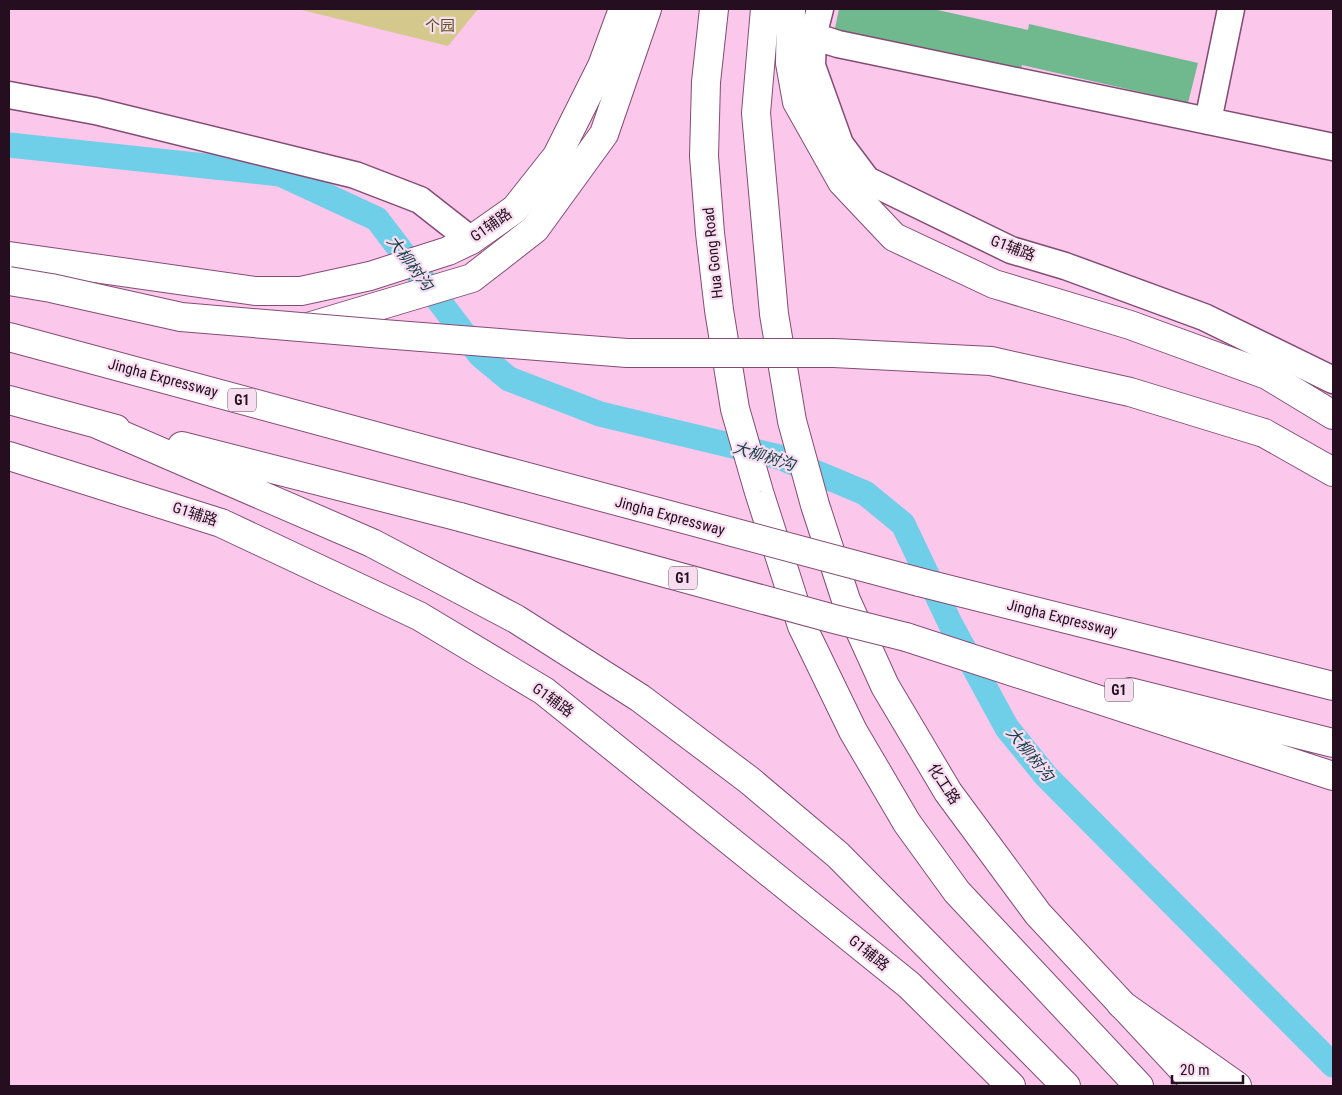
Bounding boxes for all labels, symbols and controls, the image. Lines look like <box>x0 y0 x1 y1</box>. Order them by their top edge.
park label: 个园 <box>425 17 455 35</box>
street label: G1辅路 <box>467 204 515 246</box>
street label: Hua Gong Road <box>699 206 727 300</box>
street label: G1辅路 <box>988 231 1038 265</box>
water label: 大柳树沟 <box>383 232 438 296</box>
street label: Jingha Expressway <box>106 355 220 401</box>
road number: G1 <box>228 388 256 412</box>
water label: 大柳树沟 <box>731 438 799 475</box>
street label: Jingha Expressway <box>613 493 727 539</box>
street label: G1辅路 <box>170 498 220 530</box>
road number: G1 <box>669 566 697 590</box>
street label: Jingha Expressway <box>1005 596 1119 640</box>
road number: G1 <box>1105 678 1133 702</box>
street label: G1辅路 <box>529 679 577 721</box>
water label: 大柳树沟 <box>1002 723 1059 786</box>
street label: 化工路 <box>924 760 964 808</box>
street label: G1辅路 <box>845 931 893 975</box>
scale bar <box>1172 1052 1243 1084</box>
text: 20 m <box>1180 1061 1210 1079</box>

